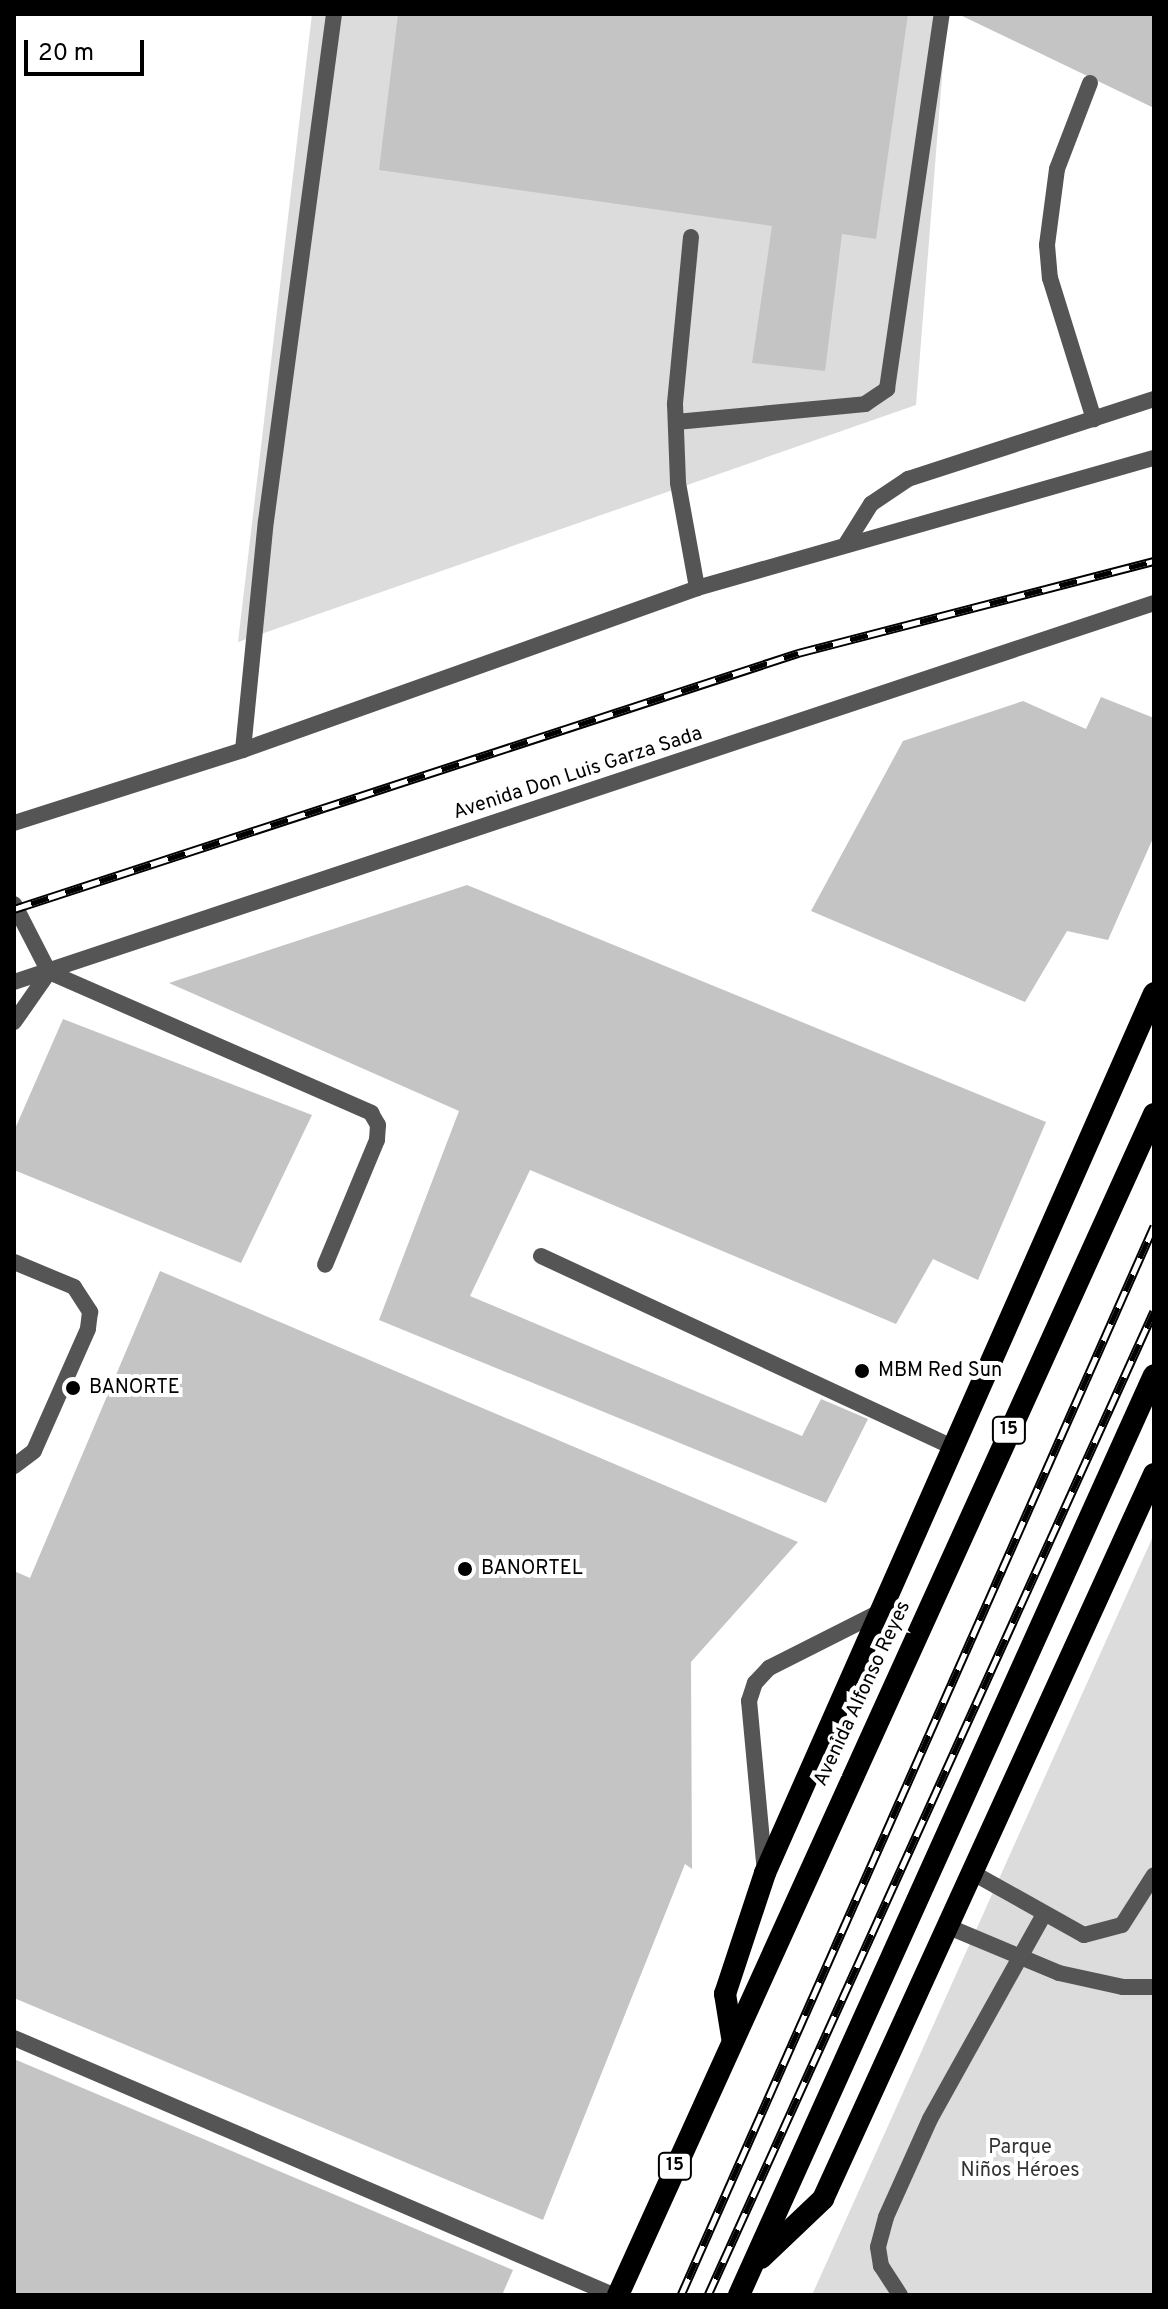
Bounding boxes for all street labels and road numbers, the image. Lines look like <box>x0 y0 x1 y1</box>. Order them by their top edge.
street label: Avenida Don Luis Garza Sada <box>450 722 706 826</box>
road number: 15 <box>991 1416 1027 1444</box>
street label: Avenida Alfonso Reyes <box>809 1597 917 1791</box>
road number: 15 <box>657 2152 693 2180</box>

